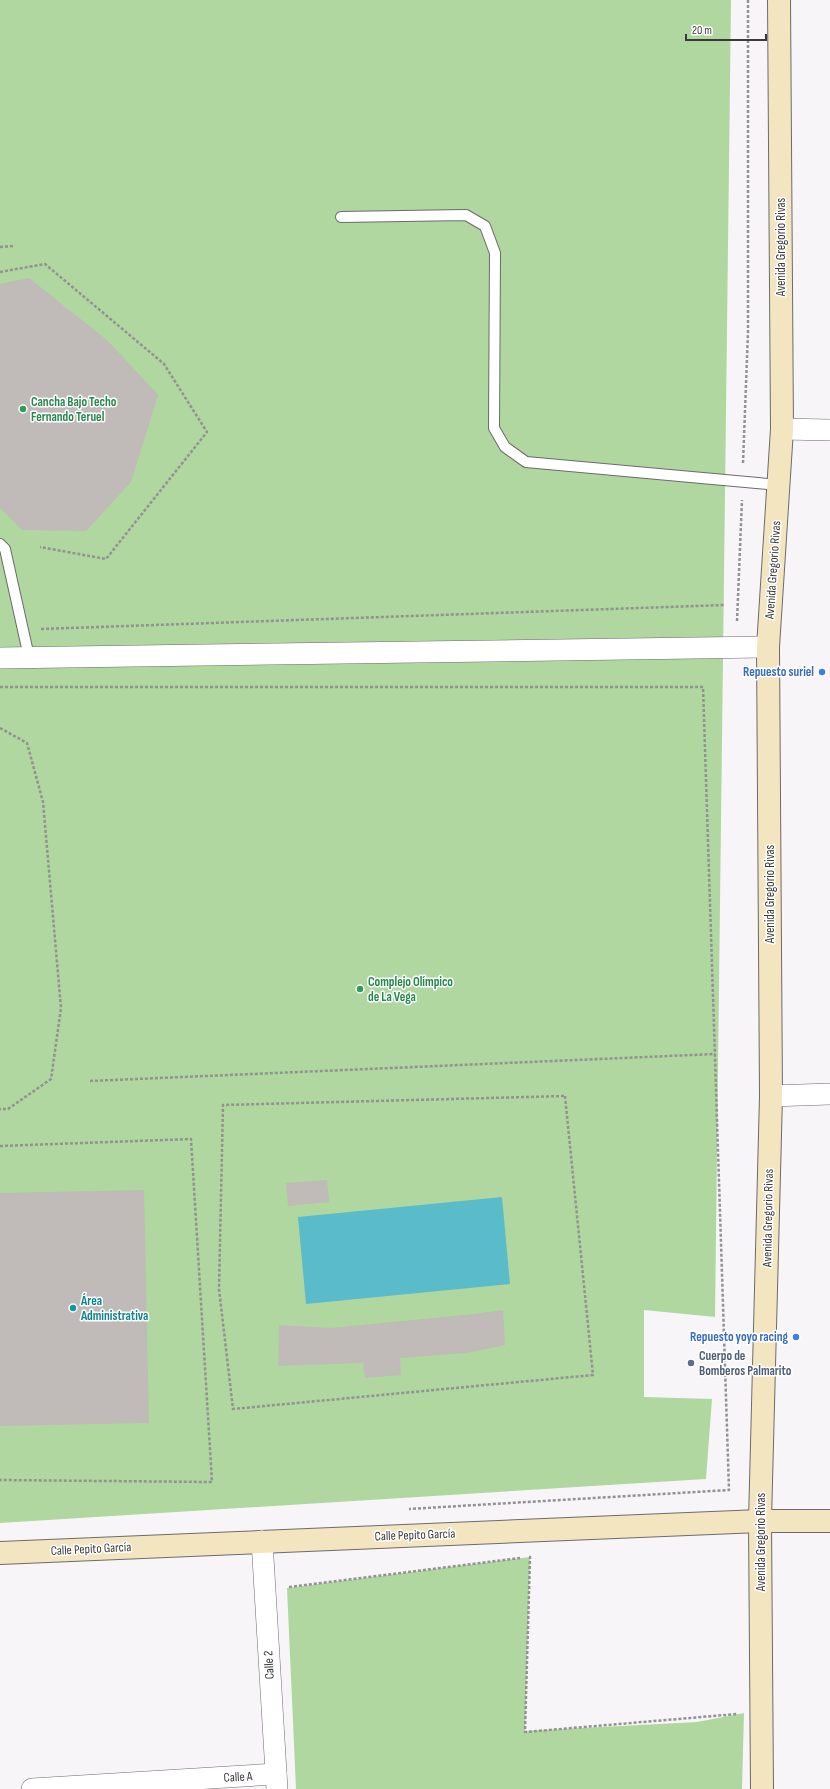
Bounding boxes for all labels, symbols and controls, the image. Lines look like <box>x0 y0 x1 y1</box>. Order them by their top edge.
scale bar <box>686 16 766 42</box>
text: 20 m <box>692 23 712 38</box>
street label: Avenida Gregorio Rivas <box>773 197 789 297</box>
place label: Cancha Bajo Techo Fernando Teruel <box>31 394 117 425</box>
marker: Cancha Bajo Techo Fernando Teruel <box>18 404 28 414</box>
street label: Avenida Gregorio Rivas <box>762 520 784 621</box>
place label: Repuesto suriel <box>743 664 814 680</box>
marker: Repuesto suriel <box>817 667 827 677</box>
street label: Avenida Gregorio Rivas <box>762 844 778 944</box>
place label: Complejo Olímpico de La Vega <box>368 974 453 1005</box>
marker: Complejo Olímpico de La Vega <box>355 984 365 994</box>
street label: Avenida Gregorio Rivas <box>759 1168 777 1268</box>
place label: Área Administrativa <box>80 1293 148 1324</box>
marker: Área Administrativa <box>68 1303 78 1313</box>
place label: Repuesto yoyo racing <box>690 1329 789 1345</box>
marker: Repuesto yoyo racing <box>791 1332 801 1342</box>
place label: Cuerpo de Bomberos Palmarito <box>699 1348 792 1379</box>
marker: Cuerpo de Bomberos Palmarito <box>686 1358 696 1368</box>
street label: Avenida Gregorio Rivas <box>753 1492 769 1592</box>
street label: Calle Pepito García <box>374 1526 456 1544</box>
street label: Calle Pepito García <box>50 1539 132 1559</box>
street label: Calle 2 <box>260 1650 278 1680</box>
street label: Calle A <box>223 1768 253 1786</box>

